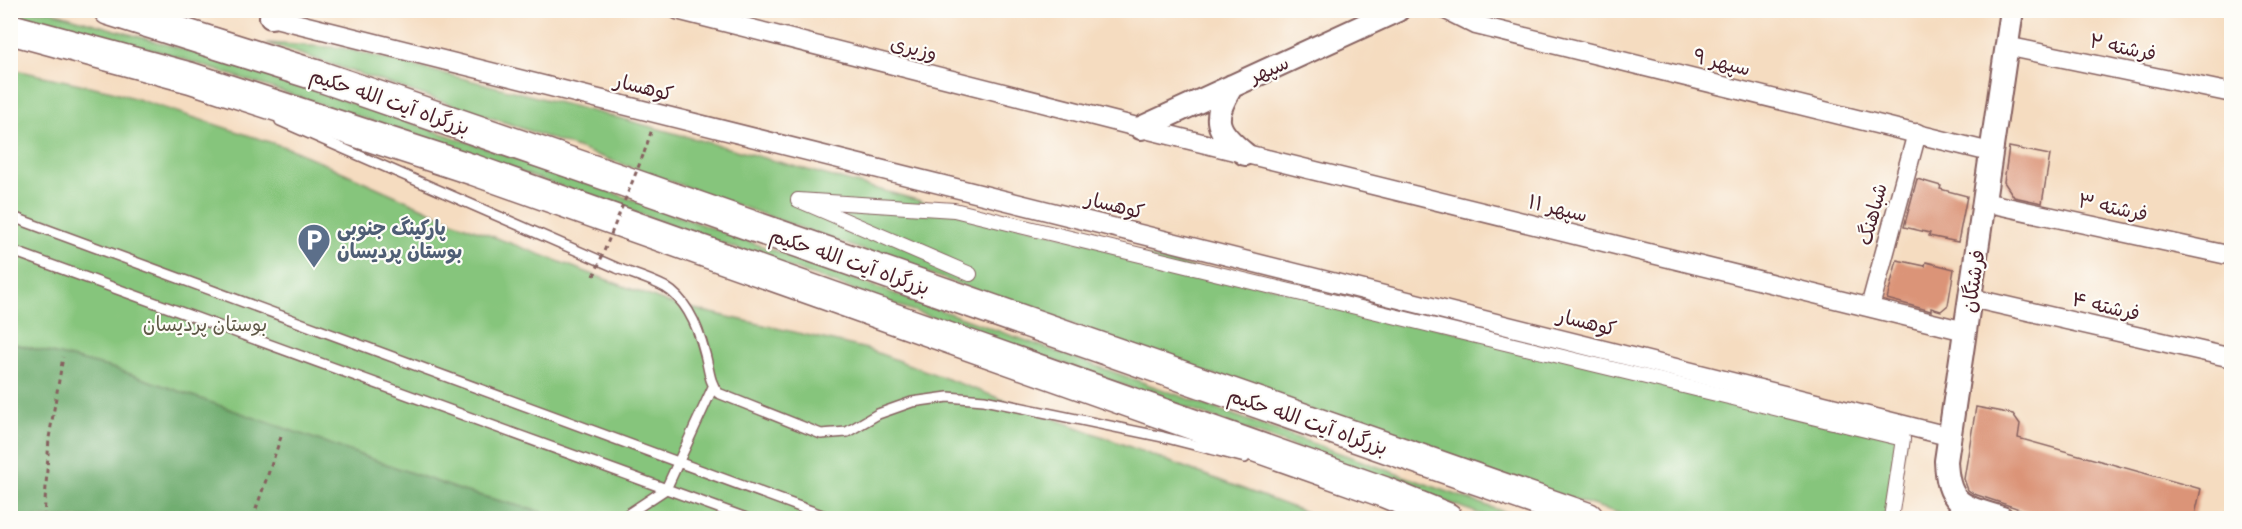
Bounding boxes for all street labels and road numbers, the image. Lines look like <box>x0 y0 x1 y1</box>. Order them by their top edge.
street label: فرشته ۲ <box>2087 28 2159 69</box>
street label: وزیری <box>887 31 940 68</box>
street label: سپهر ۹ <box>1690 43 1753 84</box>
street label: سپهر <box>1244 50 1294 92</box>
street label: بزرگراه آیت الله حکیم <box>306 62 473 142</box>
street label: کوهسار <box>609 68 676 109</box>
street label: شباهنگ <box>1852 180 1895 249</box>
street label: کوهسار <box>1080 186 1147 227</box>
street label: فرشته ۳ <box>2075 188 2150 229</box>
street label: سپهر ۱۱ <box>1525 189 1590 230</box>
street label: بزرگراه آیت الله حکیم <box>766 222 933 302</box>
street label: فرشتگان <box>1956 248 1993 315</box>
street label: فرشته ۴ <box>2069 287 2142 328</box>
street label: کوهسار <box>1552 303 1619 344</box>
street label: بزرگراه آیت الله حکیم <box>1224 382 1391 462</box>

